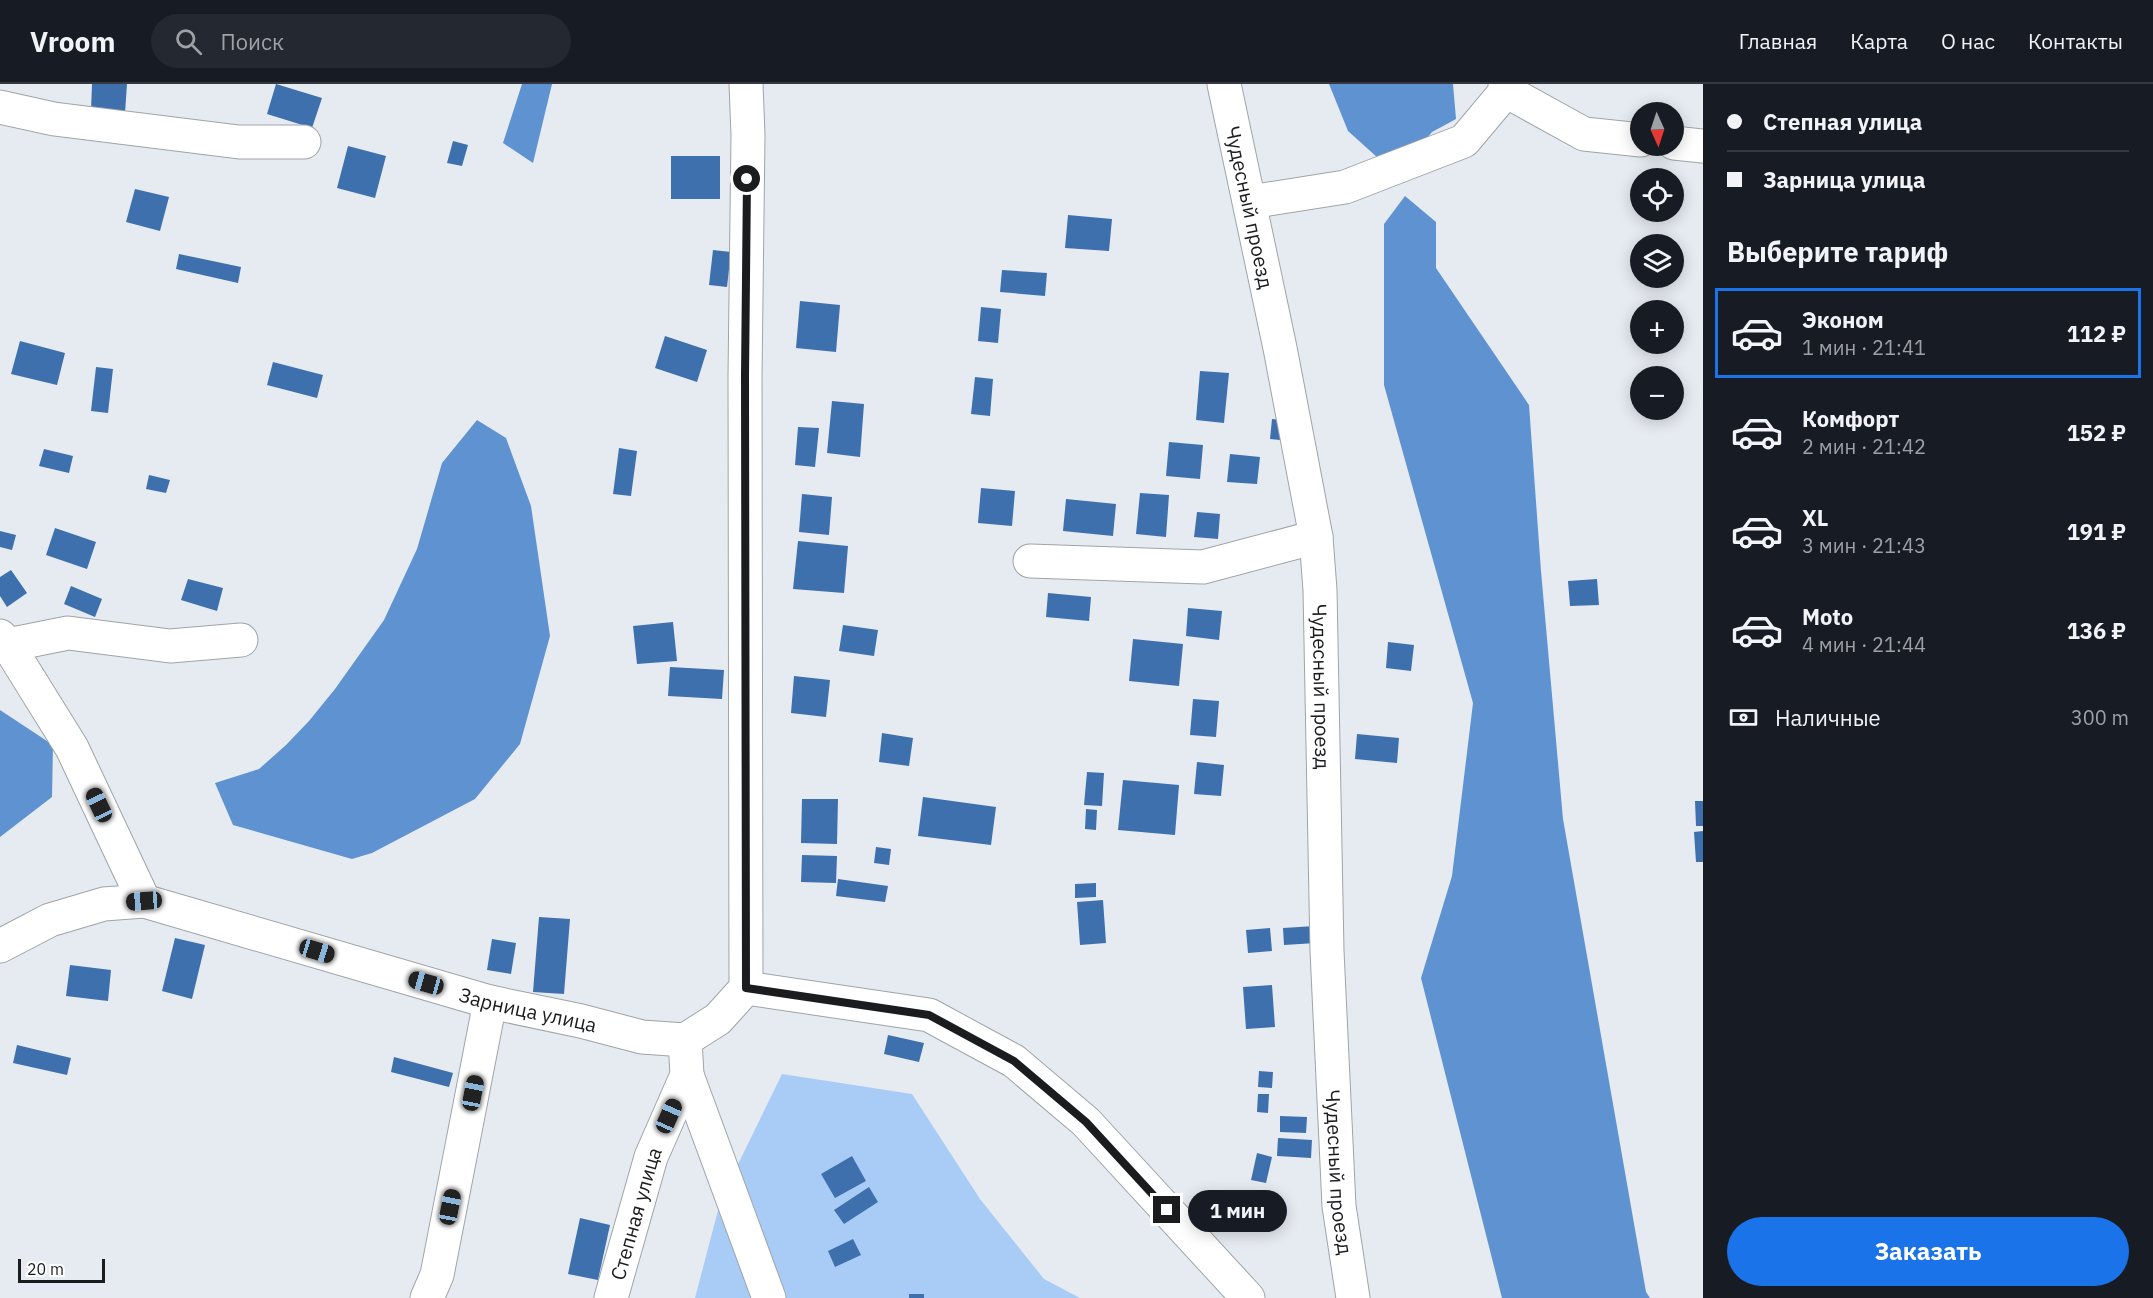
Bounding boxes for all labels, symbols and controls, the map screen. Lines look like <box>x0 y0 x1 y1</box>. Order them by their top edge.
search box <box>151 14 571 68</box>
text: Vroom <box>30 23 115 60</box>
icon: search <box>172 25 205 58</box>
text: Поиск <box>220 27 284 56</box>
text: Главная <box>1739 27 1817 55</box>
text: Карта <box>1850 27 1908 55</box>
text: О нас <box>1941 27 1995 55</box>
text: Контакты <box>2028 27 2123 55</box>
north arrow <box>1630 102 1684 156</box>
map controls <box>1630 102 1684 420</box>
text: Степная улица <box>1763 107 1922 136</box>
street label: Чудесный проезд <box>1220 123 1281 291</box>
route start <box>733 165 760 192</box>
text: Зарница улица <box>1763 165 1925 194</box>
button: locate <box>1630 168 1684 222</box>
button: layers <box>1630 234 1684 288</box>
text: Выберите тариф <box>1727 234 1948 269</box>
button: + <box>1630 300 1684 354</box>
text: Эконом <box>1802 305 1884 334</box>
icon: car <box>1730 306 1784 360</box>
text: 112 ₽ <box>2067 319 2126 348</box>
text: 1 мин · 21:41 <box>1802 334 1926 361</box>
button: − <box>1630 366 1684 420</box>
text: Комфорт <box>1802 404 1899 433</box>
icon: car <box>1730 405 1784 459</box>
text: 152 ₽ <box>2067 418 2126 447</box>
text: 2 мин · 21:42 <box>1802 433 1926 460</box>
text: XL <box>1802 503 1828 532</box>
icon: car <box>1730 504 1784 558</box>
text: 191 ₽ <box>2067 517 2126 546</box>
text: 3 мин · 21:43 <box>1802 532 1926 559</box>
text: Moto <box>1802 602 1853 631</box>
icon: car <box>1730 603 1784 657</box>
street label: Чудесный проезд <box>1307 604 1337 770</box>
text: 136 ₽ <box>2067 616 2126 645</box>
text: 4 мин · 21:44 <box>1802 631 1926 658</box>
icon: cash <box>1727 701 1760 734</box>
text: Наличные <box>1775 703 1881 732</box>
text: 300 m <box>2071 704 2129 731</box>
car <box>83 785 115 825</box>
car <box>125 891 163 911</box>
car <box>297 937 337 965</box>
car <box>406 969 446 997</box>
street label: Зарница улица <box>456 980 600 1038</box>
car <box>461 1074 485 1112</box>
street label: Чудесный проезд <box>1320 1089 1360 1257</box>
car <box>653 1096 685 1136</box>
street label: Степная улица <box>603 1142 668 1283</box>
car <box>438 1188 462 1226</box>
callout: 1 мин <box>1188 1189 1287 1231</box>
route end <box>1153 1196 1180 1223</box>
text: 1 мин <box>1210 1197 1265 1224</box>
button: Заказать <box>1727 1217 2129 1286</box>
scale bar <box>18 1256 105 1284</box>
text: 20 m <box>27 1259 64 1279</box>

